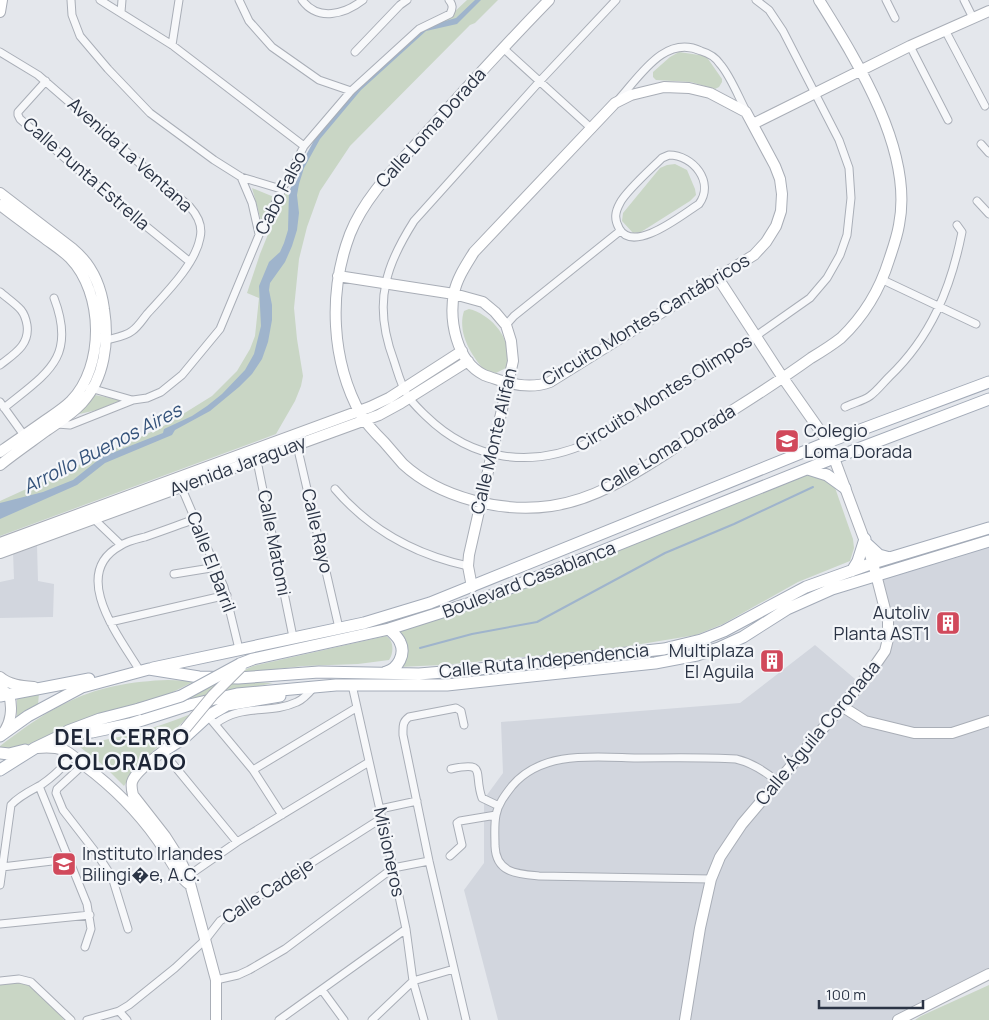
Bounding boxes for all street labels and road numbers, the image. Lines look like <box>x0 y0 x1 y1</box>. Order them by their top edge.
street label: Calle Loma Dorada <box>370 62 491 192</box>
street label: Avenida La Ventana <box>63 92 198 217</box>
street label: Calle Punta Estrella <box>18 111 155 235</box>
street label: Cabo Falso <box>249 147 311 238</box>
street label: Circuito Montes Cantábricos <box>537 248 754 391</box>
street label: Circuito Montes Olimpos <box>571 328 756 456</box>
street label: Calle Monte Alifan <box>465 365 522 516</box>
street label: Calle Loma Dorada <box>595 398 740 498</box>
street label: Avenida Jaraguay <box>166 429 310 501</box>
street label: Calle Rayo <box>297 486 339 575</box>
street label: Calle Matomi <box>253 488 297 598</box>
street label: Calle El Barril <box>182 508 242 615</box>
street label: Boulevard Casablanca <box>439 535 619 623</box>
street label: Calle Ruta Independencia <box>438 637 650 683</box>
street label: Calle Águila Coronada <box>750 655 885 810</box>
street label: Misioneros <box>369 805 411 899</box>
street label: Calle Cadeje <box>217 852 318 929</box>

